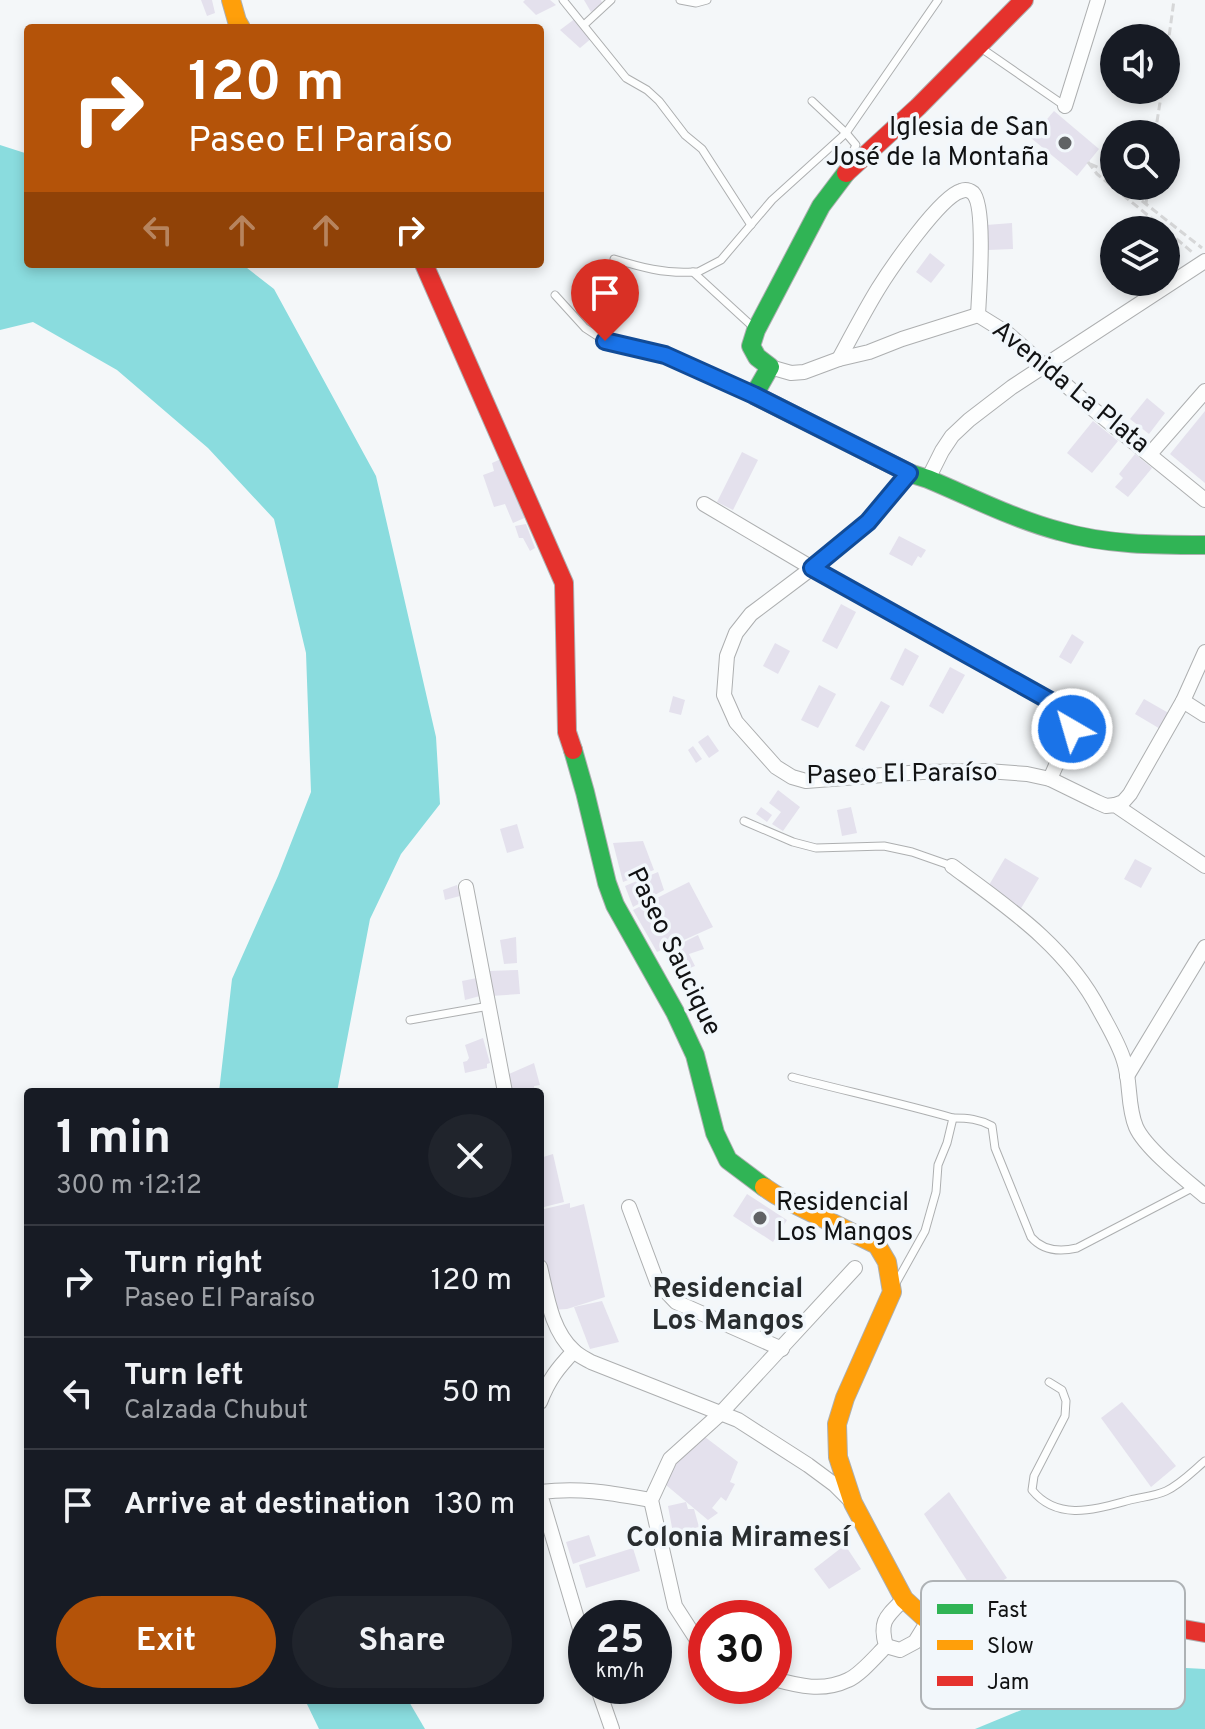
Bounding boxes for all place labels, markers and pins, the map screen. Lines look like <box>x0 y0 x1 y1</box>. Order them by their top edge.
place label: Iglesia de San José de la Montaña <box>826 112 1049 175</box>
marker: Iglesia de San José de la Montaña <box>1056 134 1074 152</box>
pin <box>571 259 639 341</box>
place label: Residencial Los Mangos <box>776 1187 913 1250</box>
marker: Residencial Los Mangos <box>751 1209 769 1227</box>

